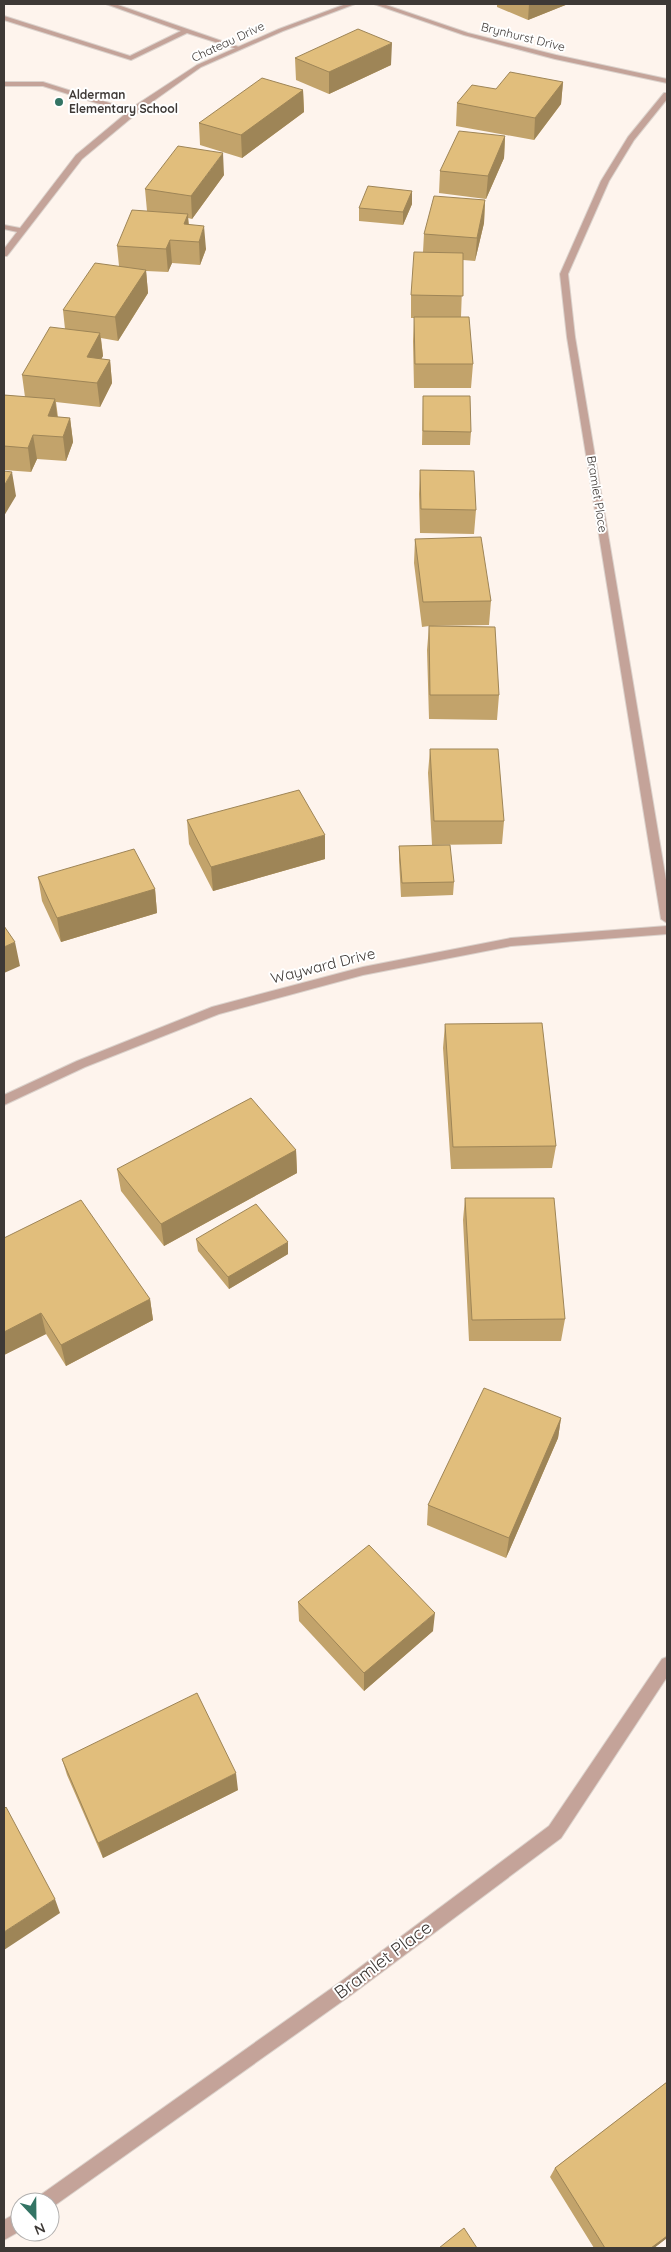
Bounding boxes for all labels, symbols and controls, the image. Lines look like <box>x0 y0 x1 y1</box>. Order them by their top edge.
street label: Chateau Drive <box>189 18 267 65</box>
street label: Brynhurst Drive <box>479 19 567 54</box>
place label: Alderman Elementary School <box>69 87 178 116</box>
marker: Alderman Elementary School <box>53 96 65 108</box>
street label: Bramlet Place <box>584 454 611 534</box>
street label: Wayward Drive <box>269 943 377 988</box>
street label: Bramlet Place <box>329 1915 436 2004</box>
north arrow <box>10 2192 60 2242</box>
text: N <box>32 2219 48 2239</box>

